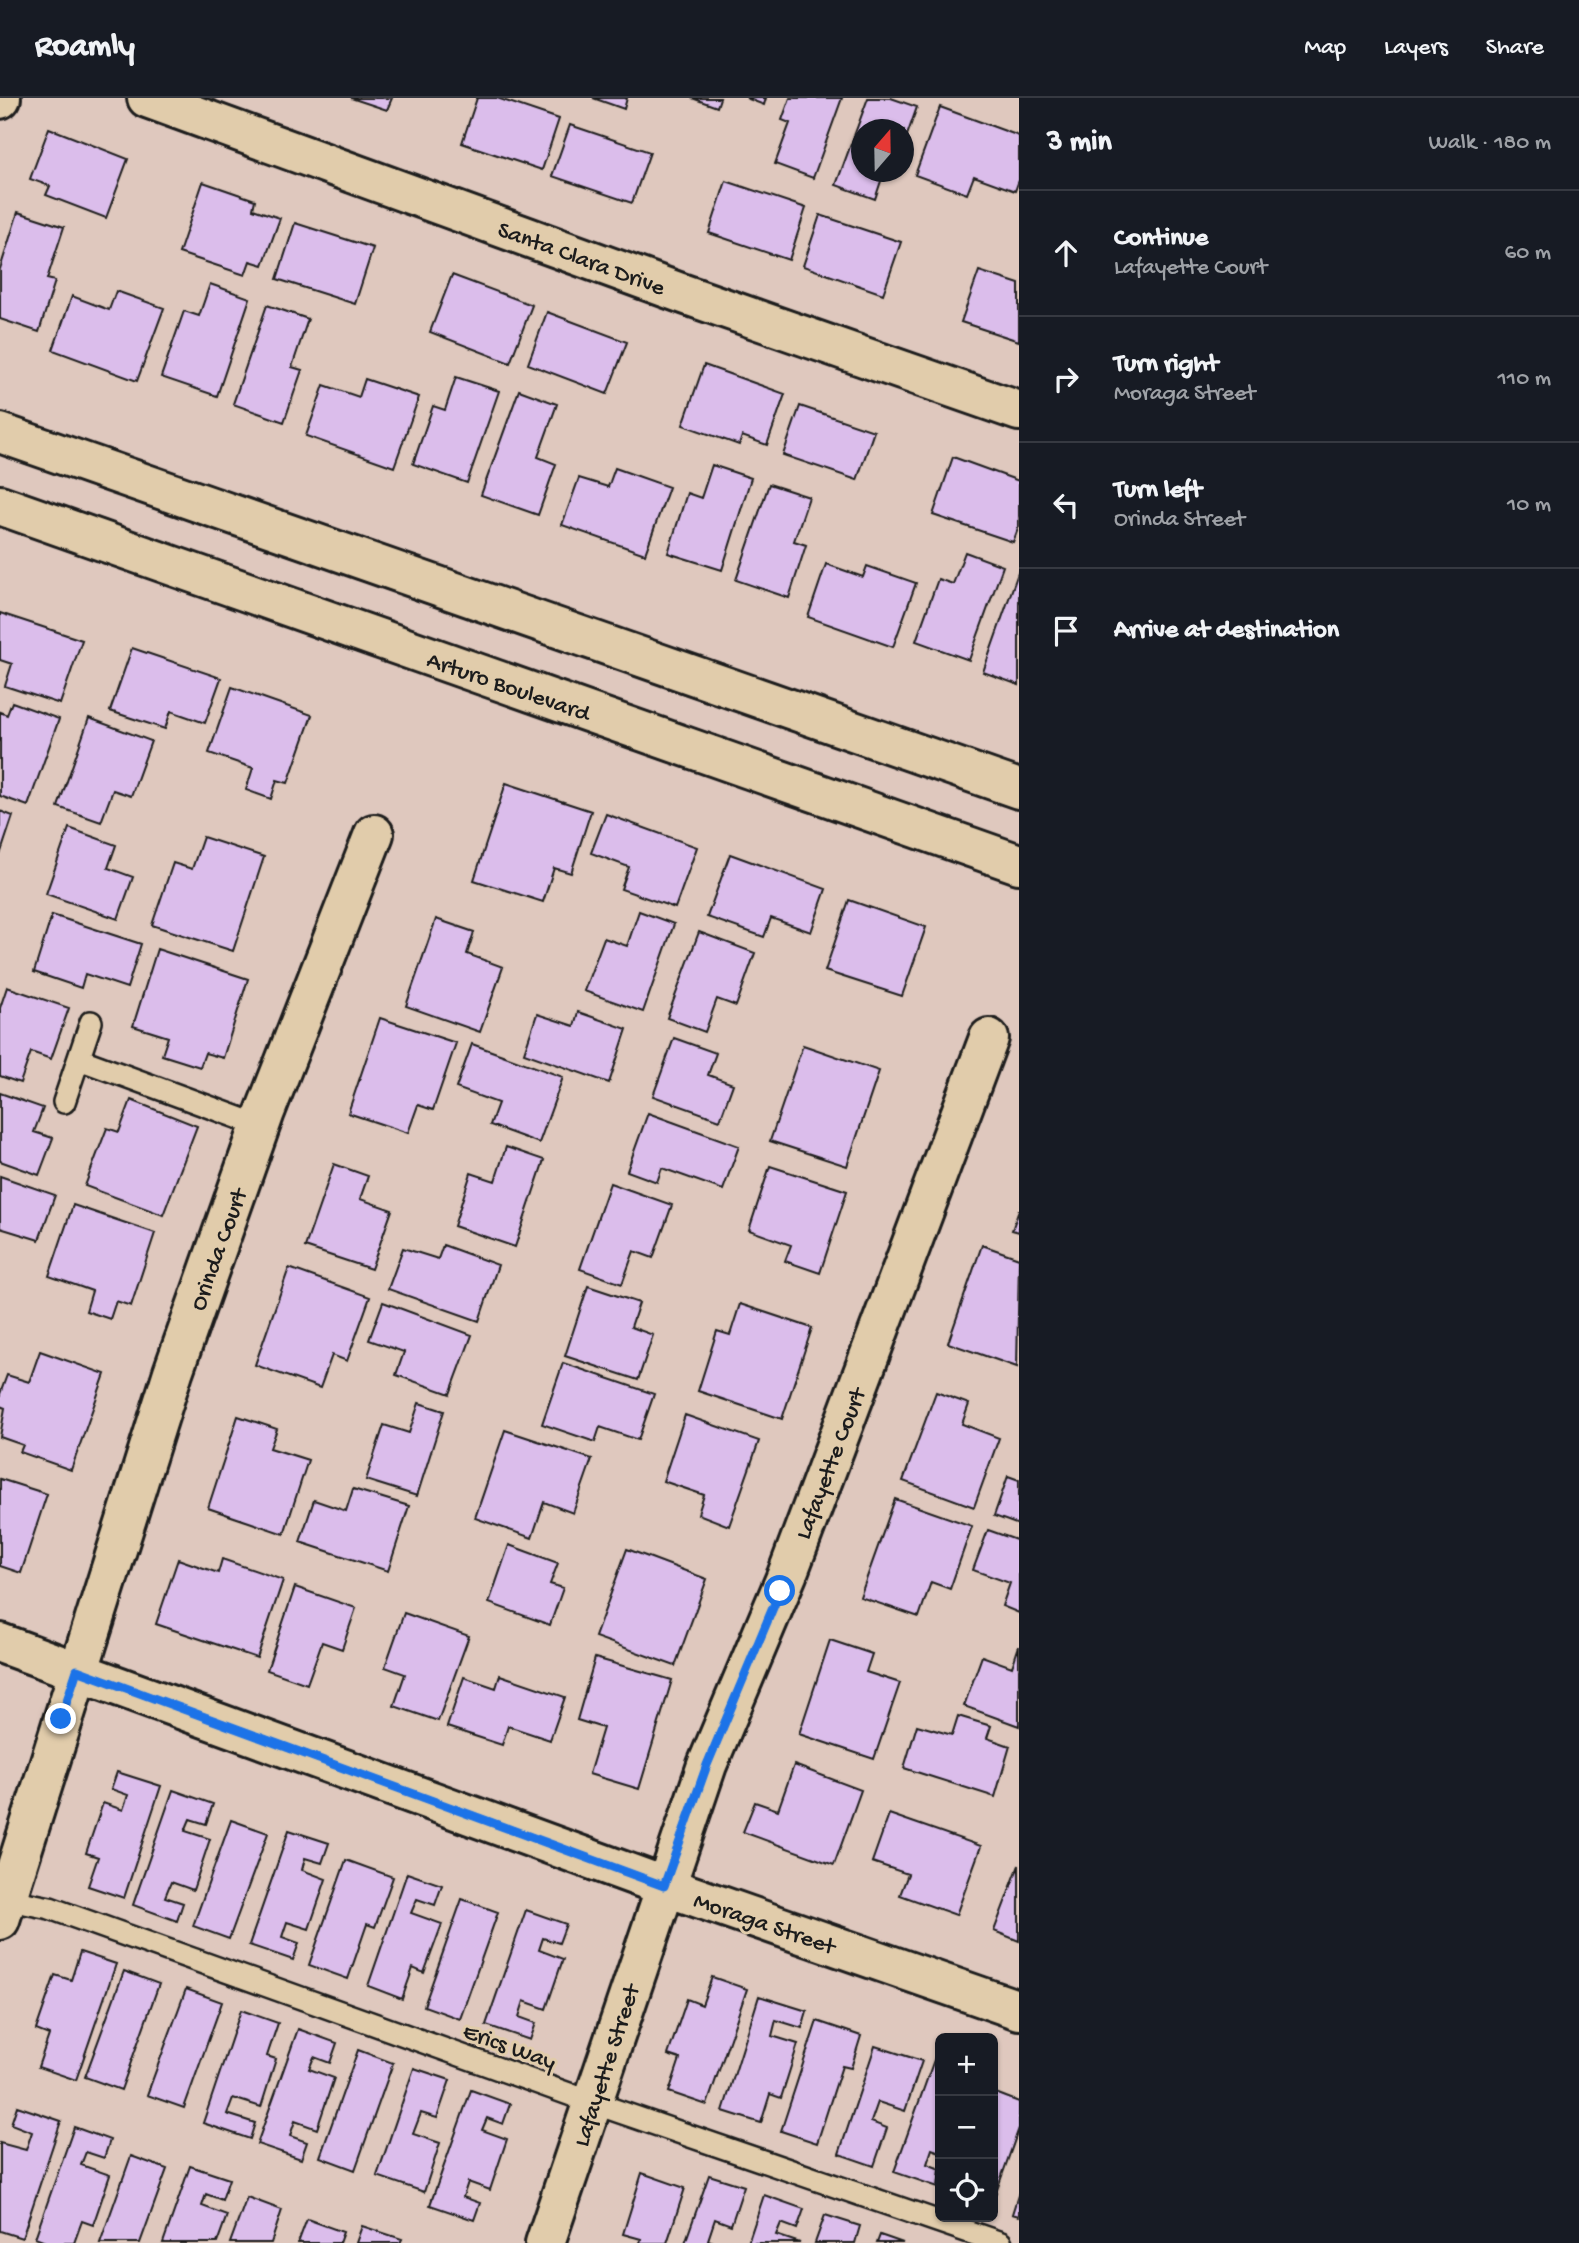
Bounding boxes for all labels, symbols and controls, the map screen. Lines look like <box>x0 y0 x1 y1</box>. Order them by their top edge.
text: Roamly <box>35 29 135 67</box>
text: Map <box>1304 34 1346 63</box>
text: Layers <box>1384 34 1448 63</box>
text: Share <box>1486 34 1544 63</box>
north arrow <box>851 119 914 182</box>
text: 3 min <box>1047 126 1112 161</box>
text: Walk · 180 m <box>1429 130 1551 157</box>
street label: Santa Clara Drive <box>493 217 669 304</box>
text: Continue <box>1114 224 1208 255</box>
icon: ahead <box>1047 234 1085 272</box>
text: 60 m <box>1505 240 1551 267</box>
text: Lafayette Court <box>1114 255 1267 282</box>
text: Turn right <box>1114 350 1218 381</box>
icon: right <box>1047 360 1085 398</box>
text: 110 m <box>1498 366 1551 393</box>
text: Moraga Street <box>1114 381 1255 408</box>
text: Turn left <box>1114 476 1202 507</box>
icon: left <box>1047 486 1085 524</box>
text: 10 m <box>1507 492 1551 519</box>
text: Orinda Street <box>1114 507 1245 534</box>
icon: arrive <box>1047 612 1085 650</box>
text: Arrive at destination <box>1114 616 1339 647</box>
street label: Arturo Boulevard <box>423 647 595 730</box>
street label: Orinda Court <box>185 1183 256 1315</box>
street label: Lafayette Court <box>790 1382 875 1544</box>
route start <box>764 1575 795 1606</box>
route end <box>45 1703 76 1734</box>
street label: Moraga Street <box>689 1888 840 1964</box>
street label: Lafayette Street <box>568 1979 649 2151</box>
street label: Erics Way <box>458 2018 559 2079</box>
map controls <box>935 2033 998 2222</box>
button: + <box>935 2033 998 2096</box>
button: − <box>935 2096 998 2159</box>
button: locate <box>935 2159 998 2222</box>

